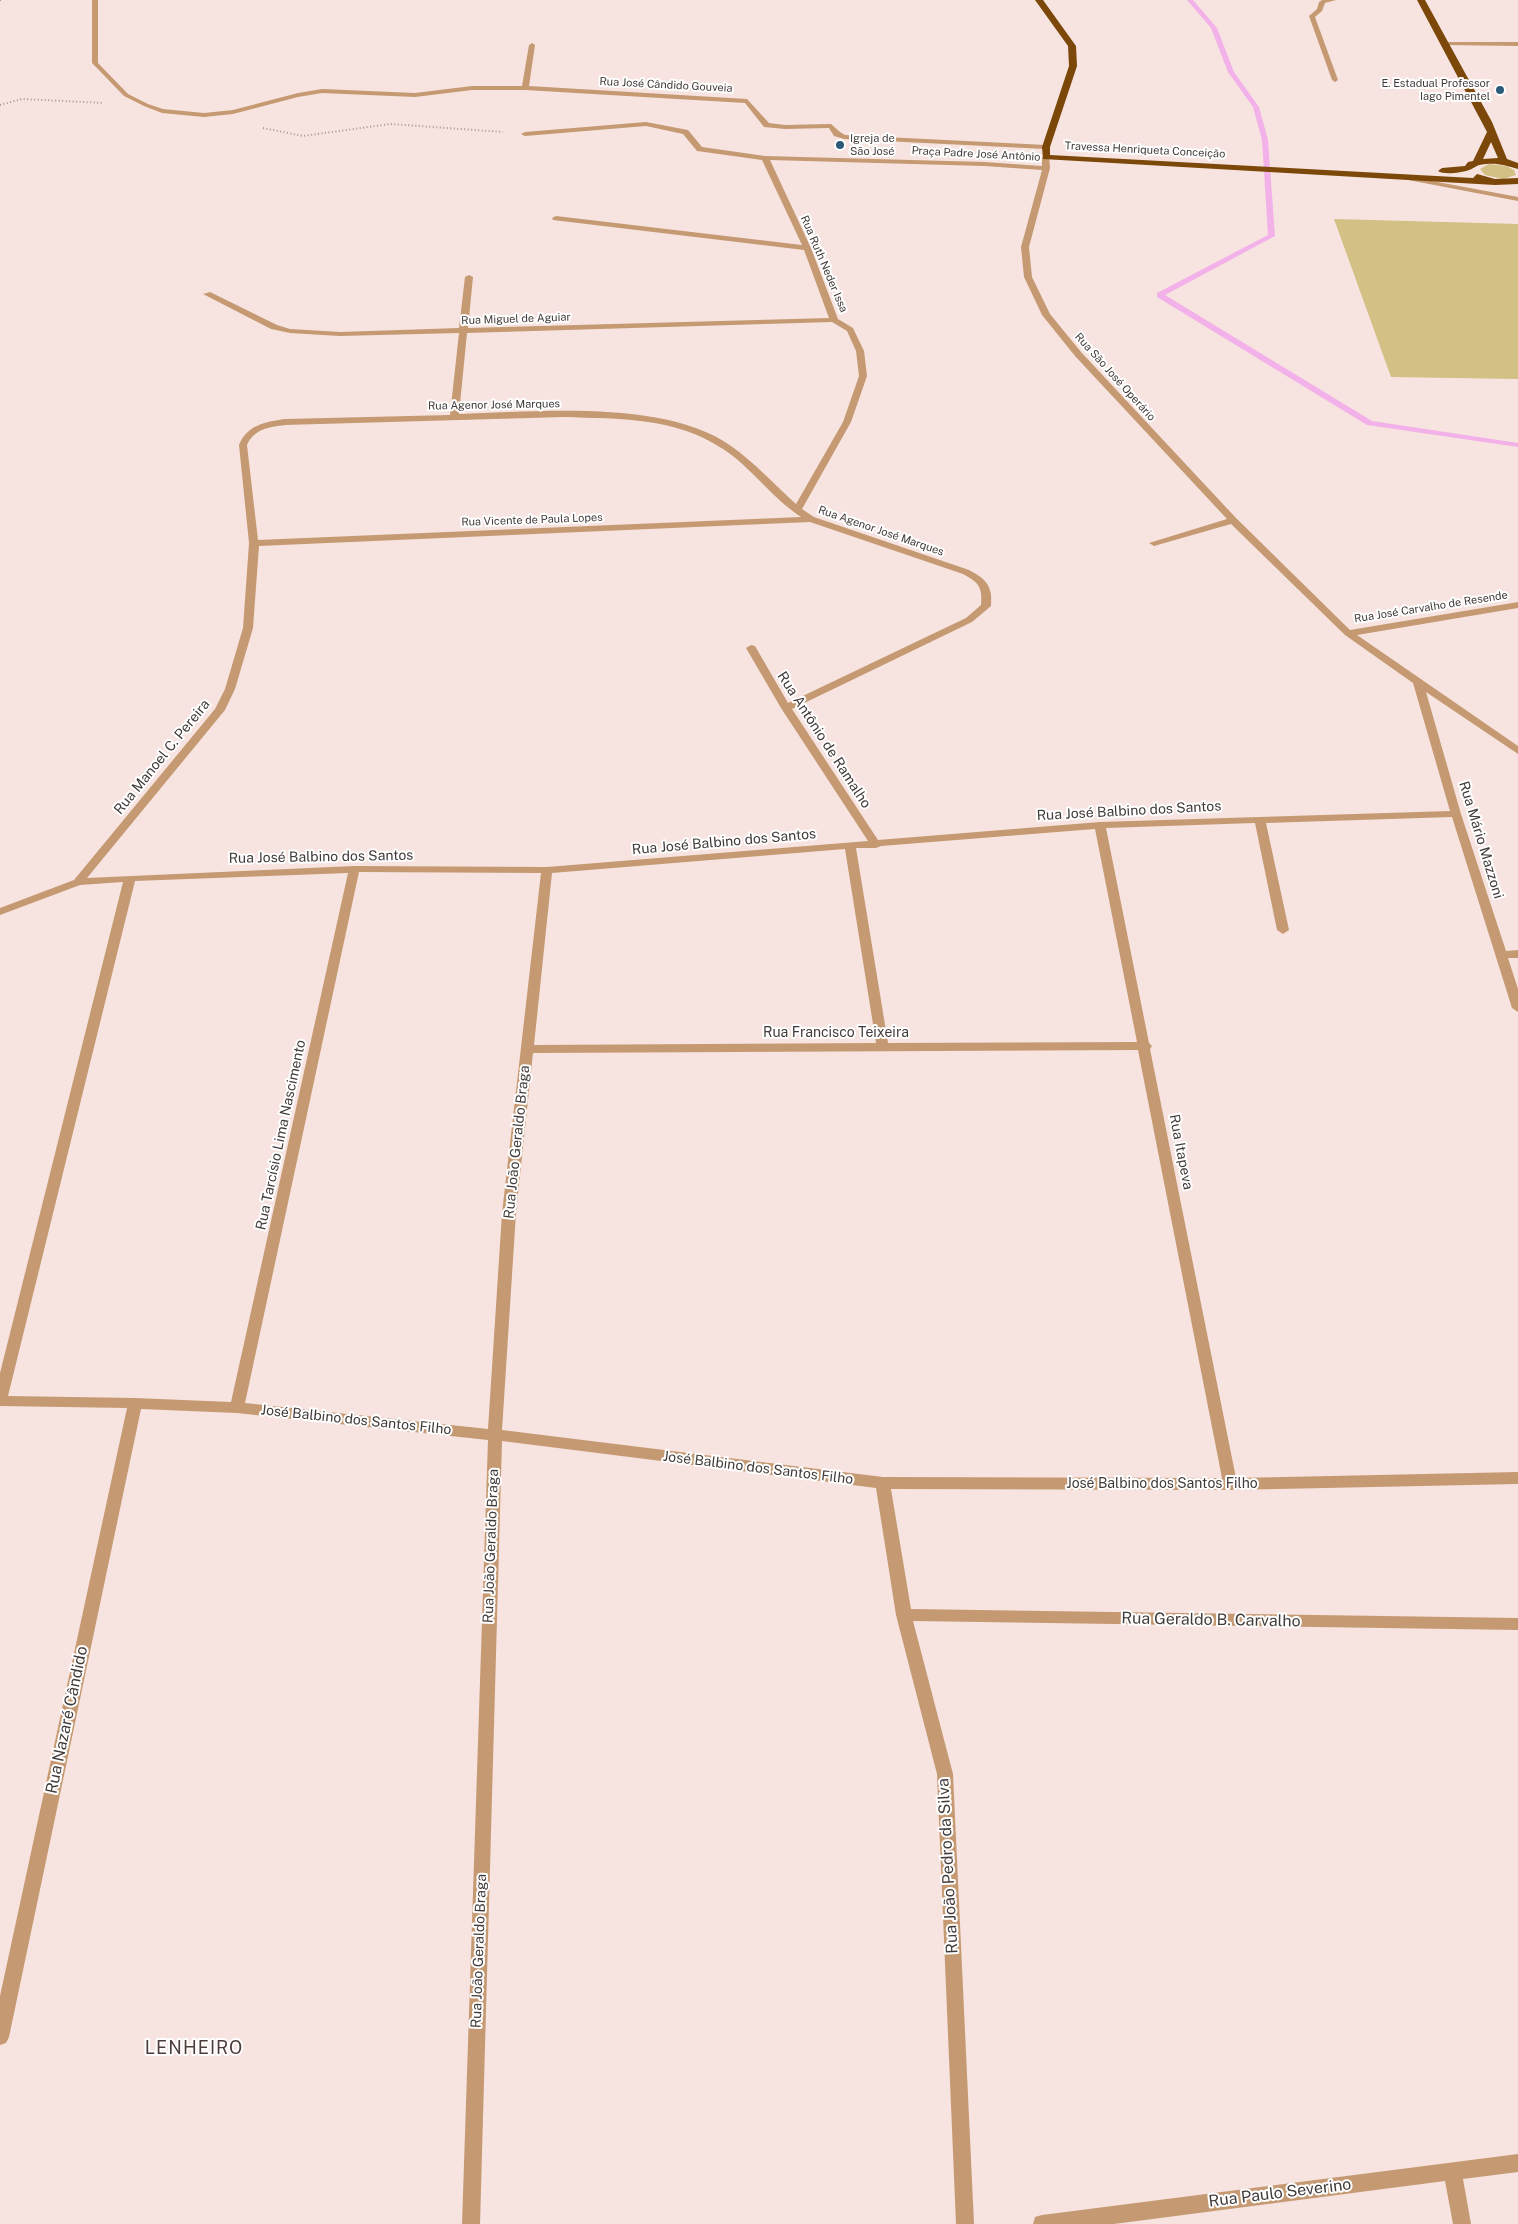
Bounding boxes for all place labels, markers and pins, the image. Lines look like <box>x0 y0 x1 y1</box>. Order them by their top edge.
place label: E. Estadual Professor Iago Pimentel <box>1381 77 1490 103</box>
marker: E. Estadual Professor Iago Pimentel <box>1494 84 1506 96</box>
place label: Igreja de São José <box>850 132 895 158</box>
marker: Igreja de São José <box>834 139 846 151</box>

